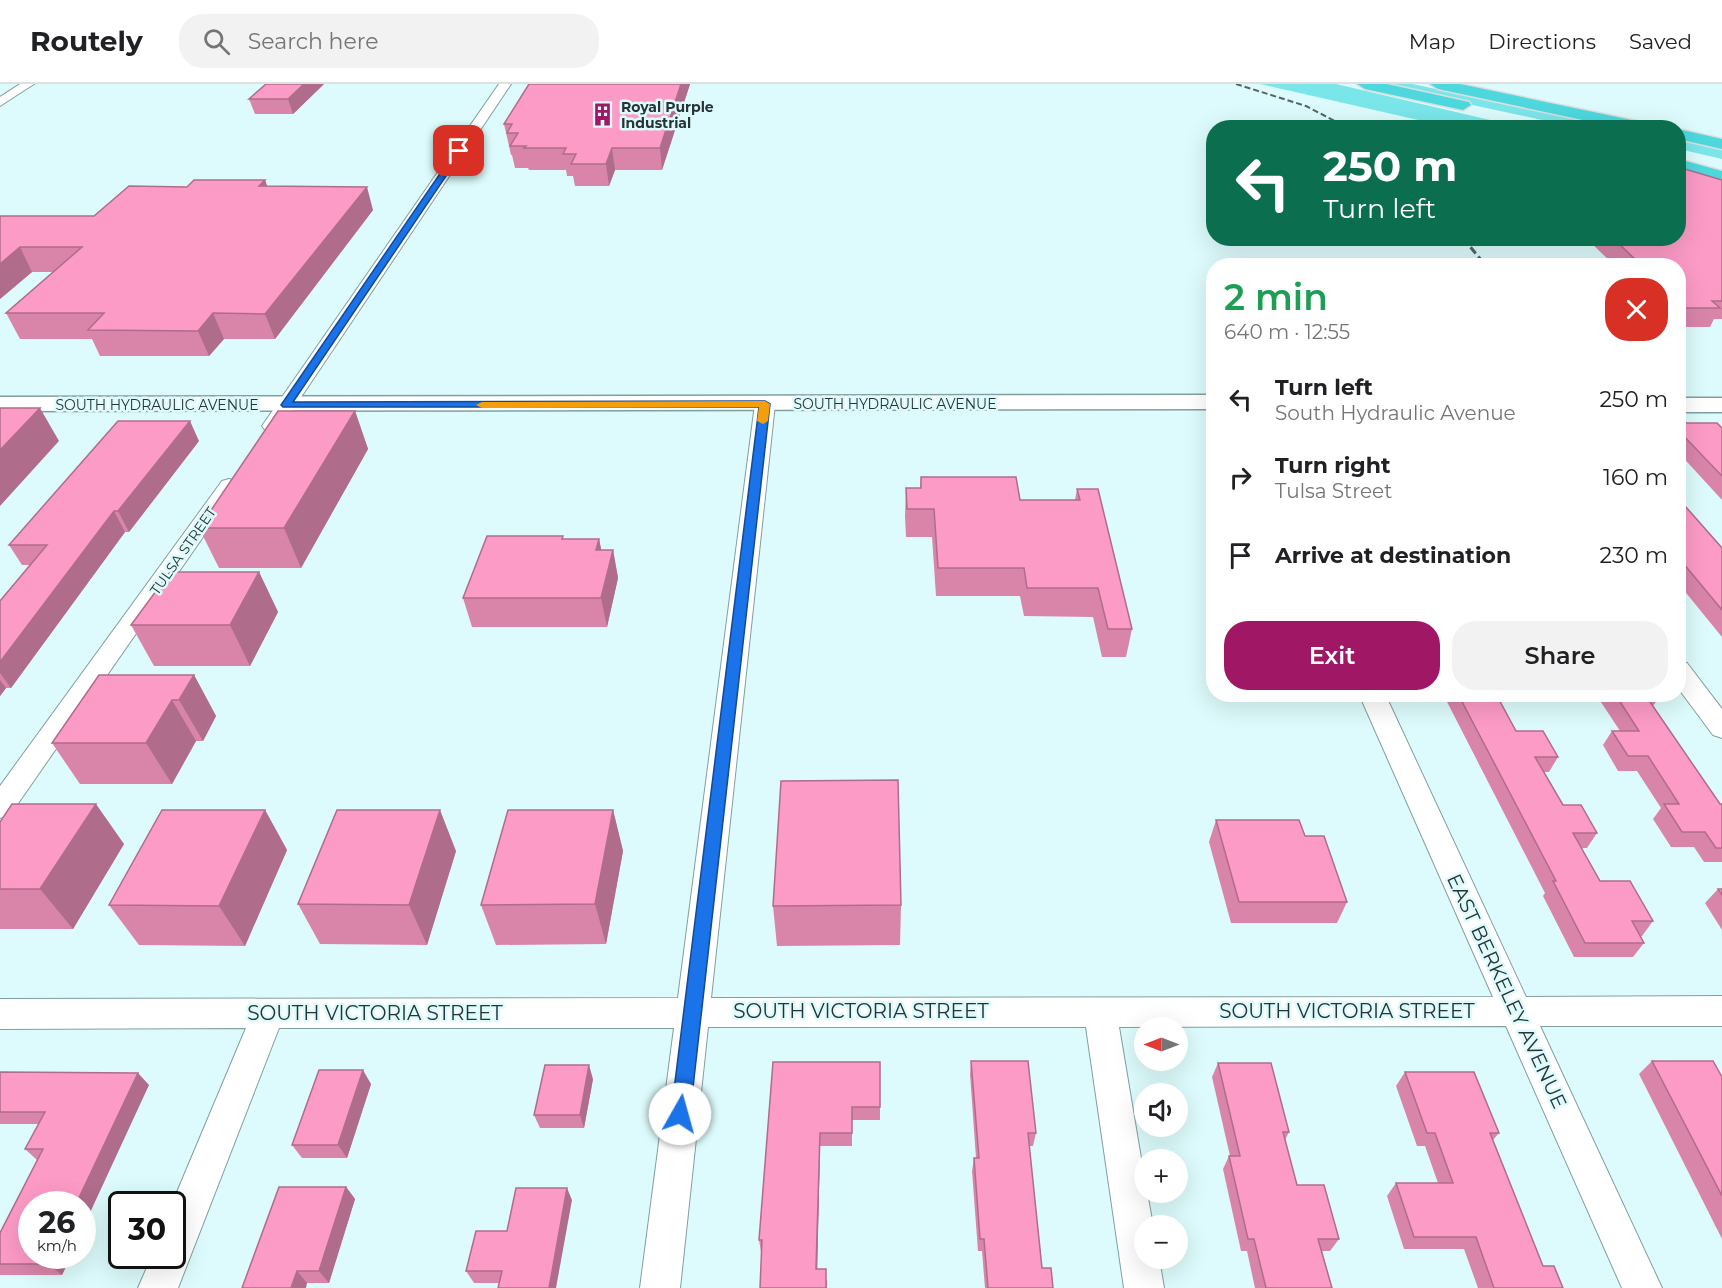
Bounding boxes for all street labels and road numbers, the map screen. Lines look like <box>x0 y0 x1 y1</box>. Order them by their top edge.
street label: SOUTH HYDRAULIC AVENUE <box>793 395 997 413</box>
street label: SOUTH HYDRAULIC AVENUE <box>55 396 259 414</box>
street label: TULSA STREET <box>146 504 220 598</box>
street label: EAST BERKELEY AVENUE <box>1442 870 1572 1112</box>
street label: SOUTH VICTORIA STREET <box>733 999 989 1023</box>
street label: SOUTH VICTORIA STREET <box>1219 999 1475 1023</box>
street label: SOUTH VICTORIA STREET <box>247 1001 503 1025</box>

